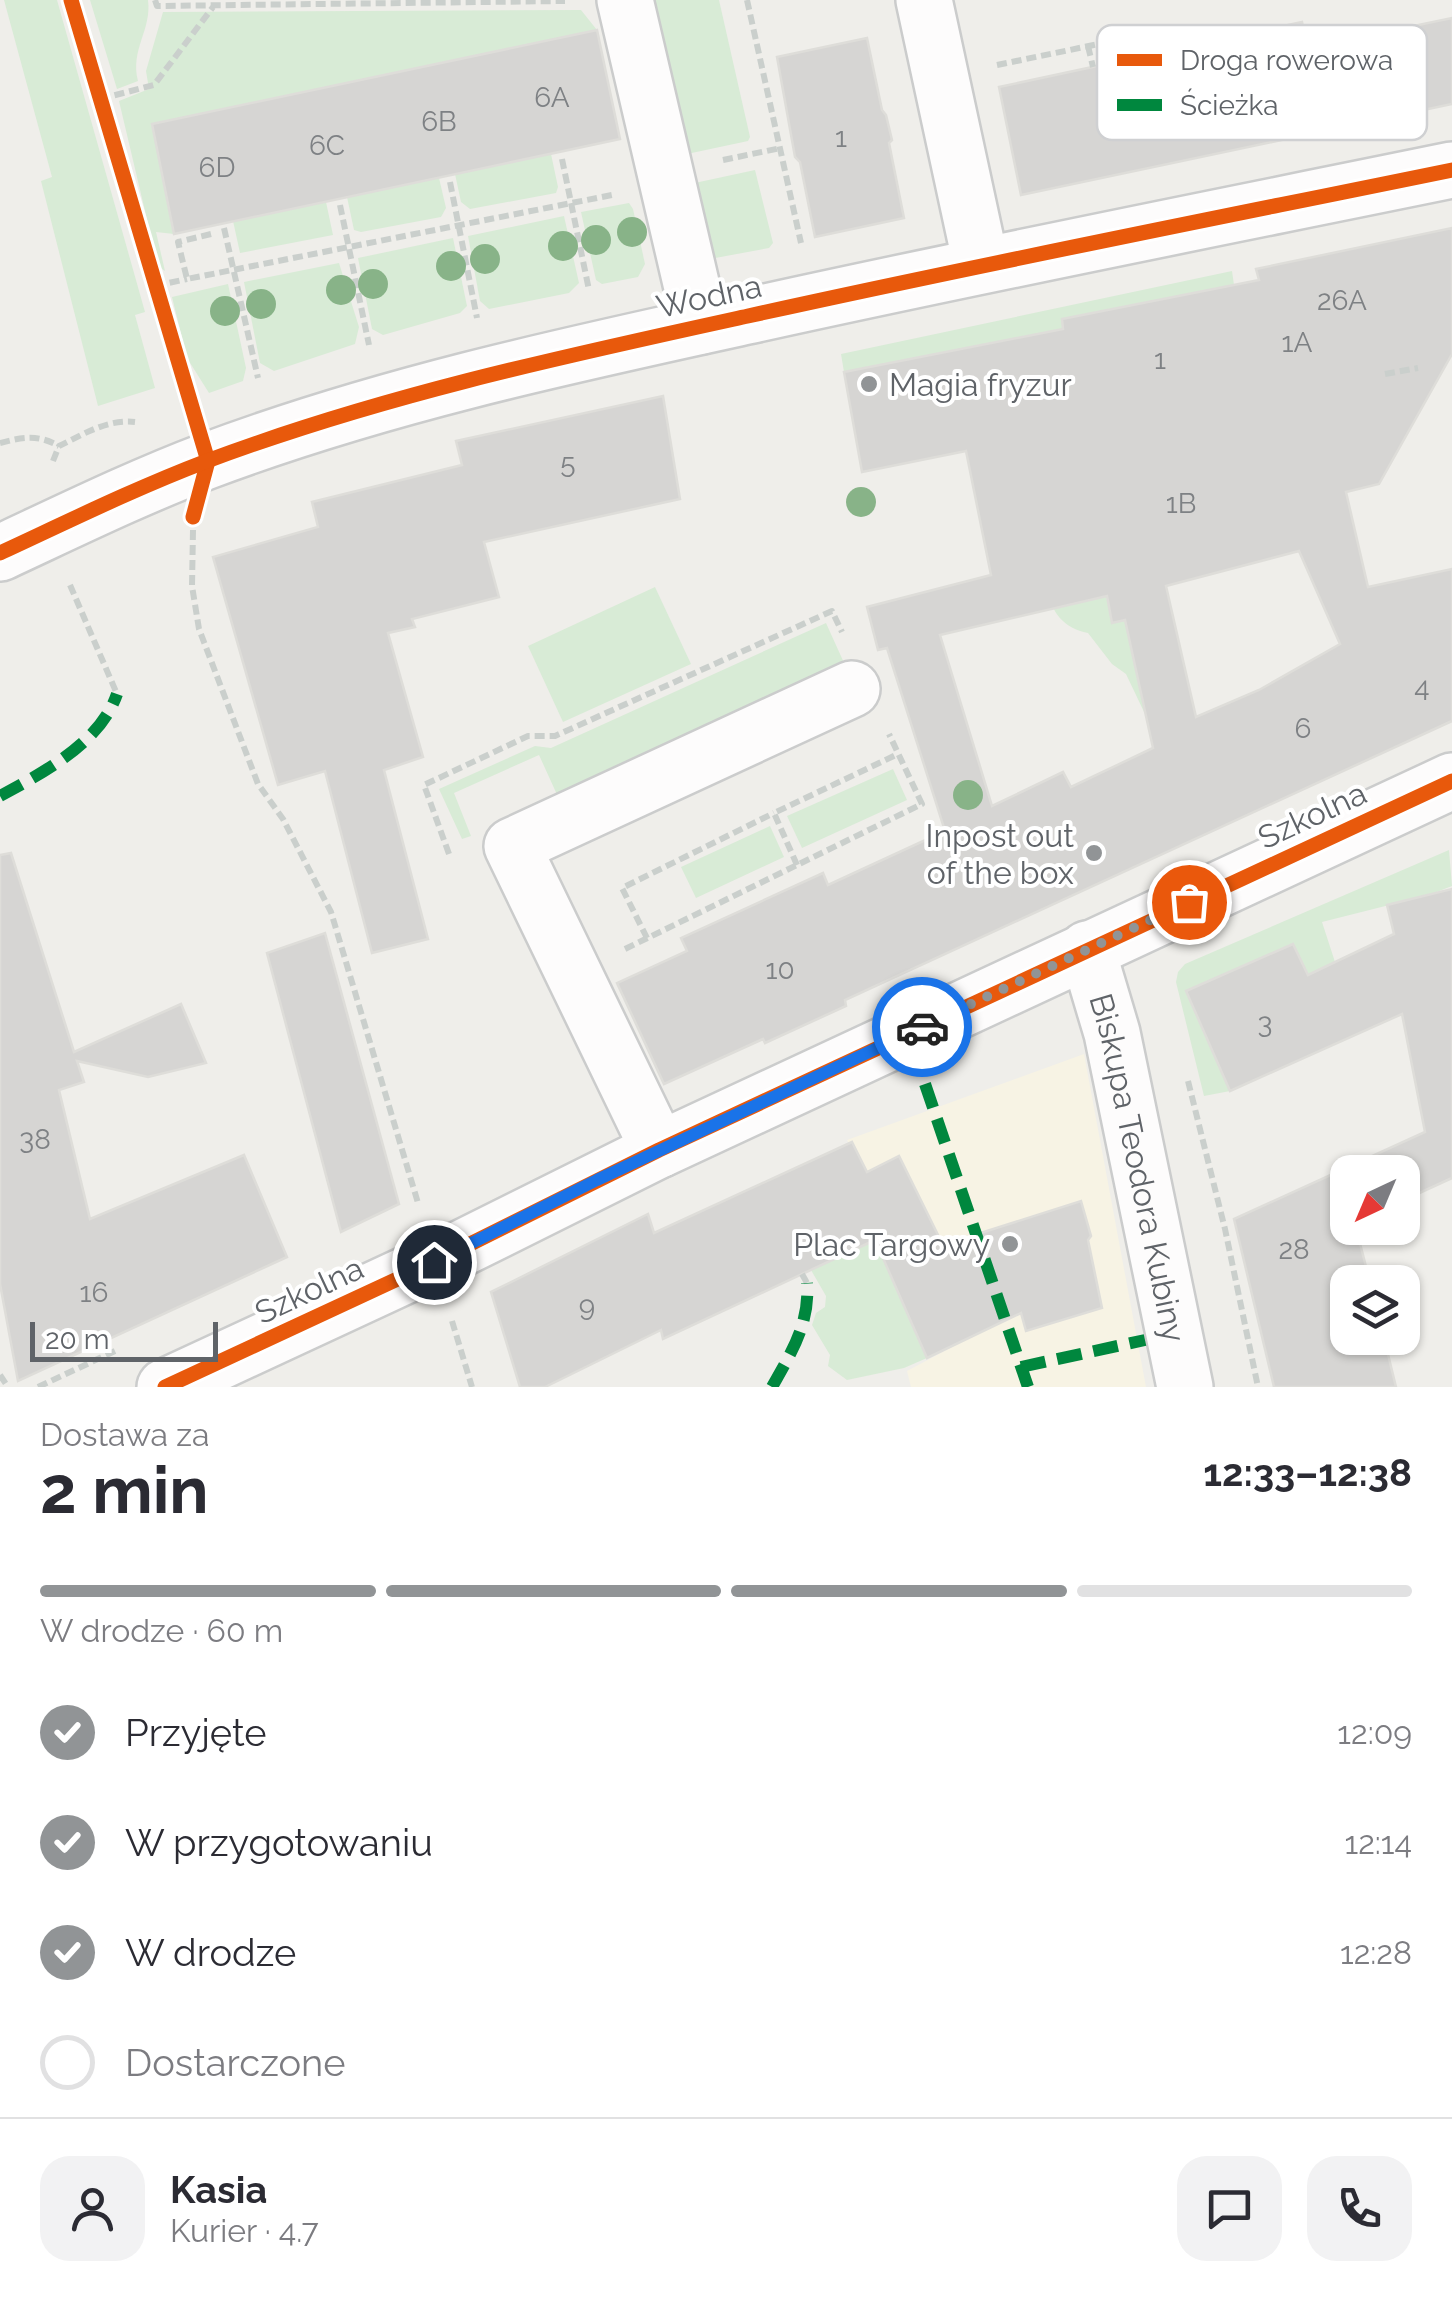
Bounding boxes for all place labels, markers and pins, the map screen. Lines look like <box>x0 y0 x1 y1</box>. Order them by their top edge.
place label: Magia fryzur <box>889 366 1072 403</box>
marker: Magia fryzur <box>858 373 880 395</box>
place label: Inpost out of the box <box>926 817 1074 891</box>
marker: Inpost out of the box <box>1083 842 1105 864</box>
pin <box>1147 860 1232 945</box>
pin <box>392 1220 477 1305</box>
place label: Plac Targowy <box>793 1226 990 1263</box>
marker: Plac Targowy <box>999 1233 1021 1255</box>

